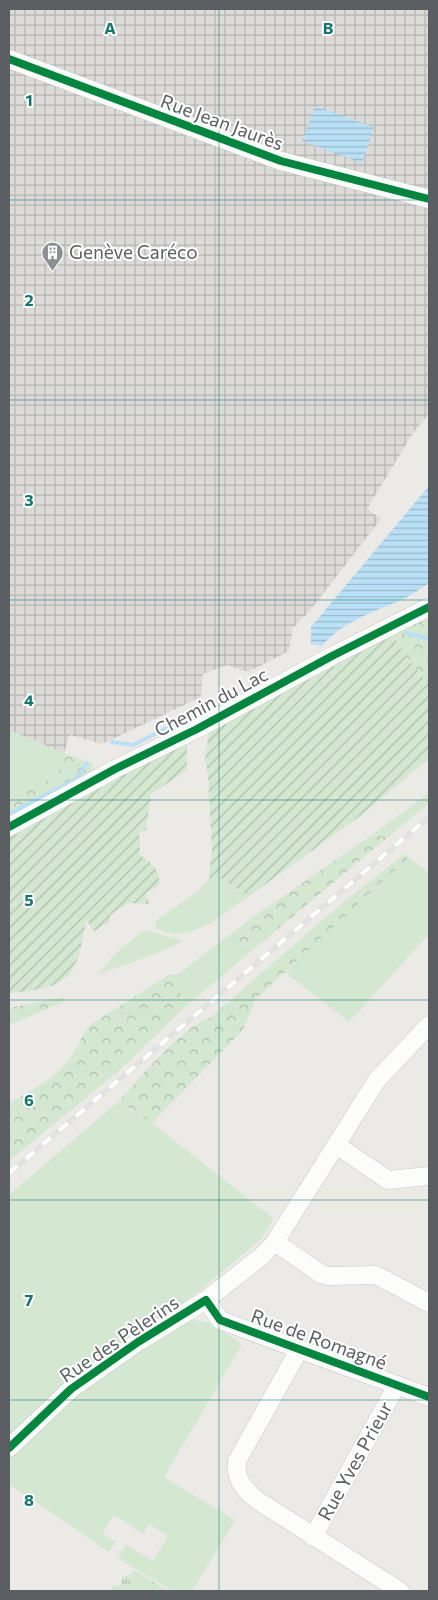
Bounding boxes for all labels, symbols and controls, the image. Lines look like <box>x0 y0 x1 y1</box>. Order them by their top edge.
text: A <box>104 18 116 37</box>
text: B <box>323 18 334 37</box>
street label: Rue Jean Jaurès <box>158 89 287 154</box>
text: 1 <box>25 90 33 109</box>
building icon: Genève Caréco <box>41 240 65 271</box>
place label: Genève Caréco <box>69 240 198 263</box>
text: 2 <box>24 290 34 309</box>
text: 3 <box>24 490 34 509</box>
street label: Chemin du Lac <box>150 662 272 741</box>
text: 4 <box>24 690 34 709</box>
text: 5 <box>24 890 34 909</box>
text: 6 <box>24 1090 34 1109</box>
text: 7 <box>25 1290 34 1309</box>
street label: Rue des Pèlerins <box>55 1290 183 1387</box>
street label: Rue de Romagné <box>248 1303 390 1374</box>
street label: Rue Yves Prieur <box>312 1397 397 1524</box>
text: 8 <box>24 1490 34 1509</box>

